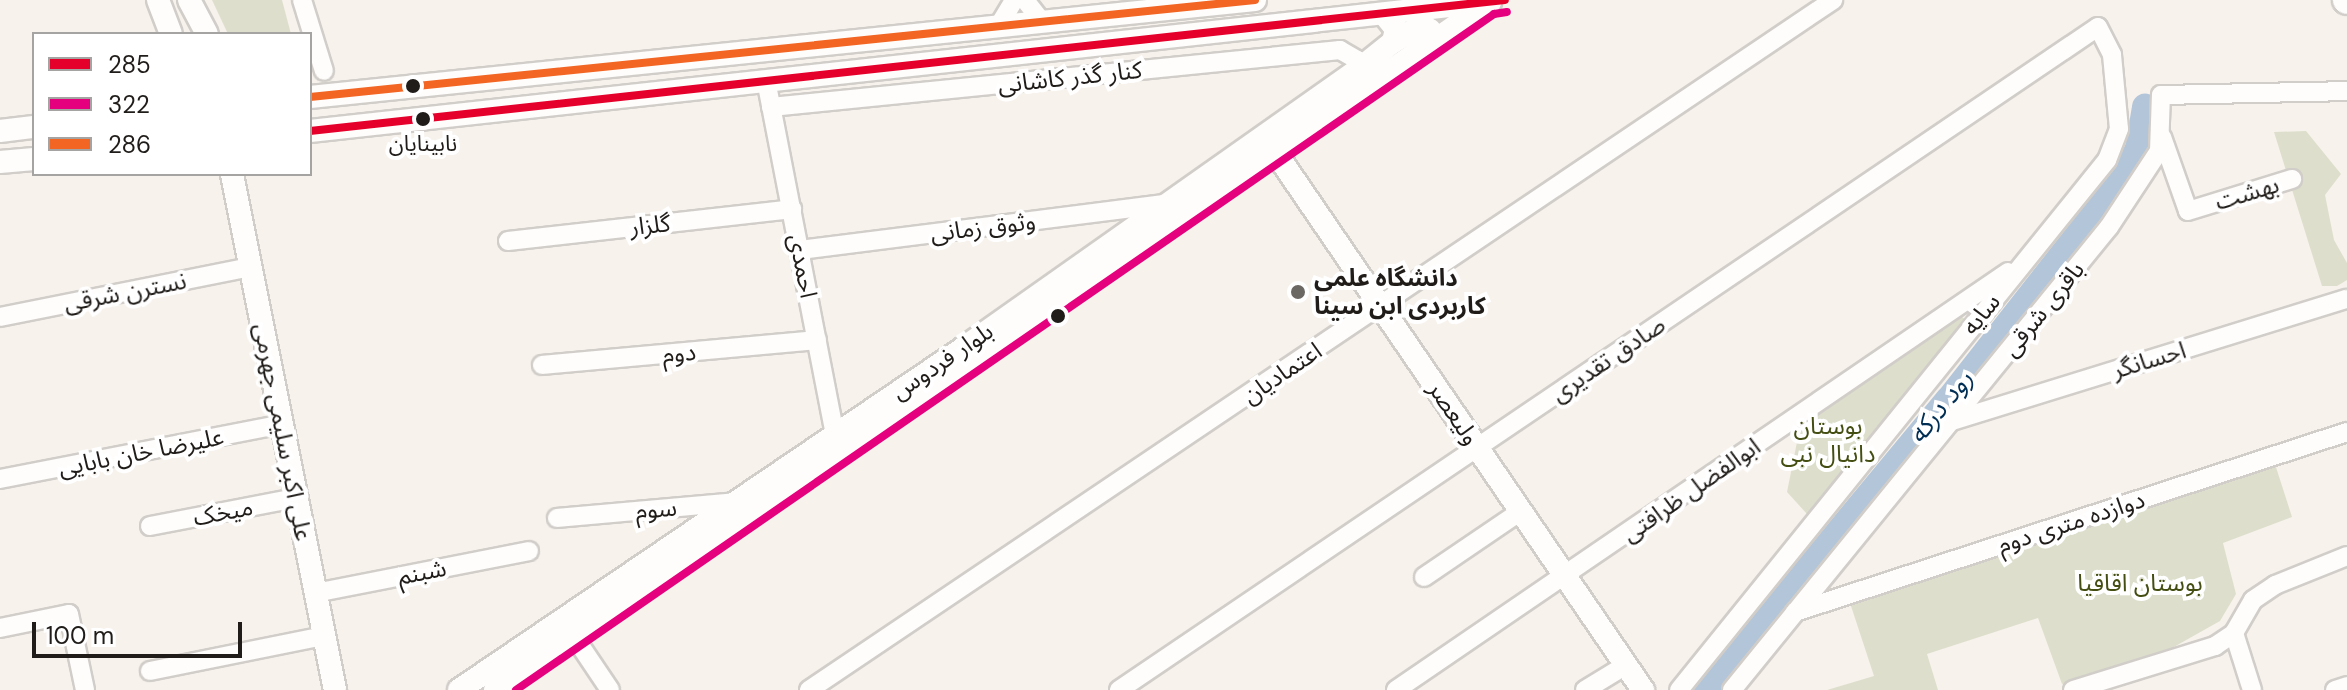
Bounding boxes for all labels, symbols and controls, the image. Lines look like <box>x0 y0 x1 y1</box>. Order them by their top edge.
legend <box>32 32 312 176</box>
text: 285 <box>108 49 151 80</box>
street label: کنار گذر کاشانی <box>996 55 1144 99</box>
unlabelled marker <box>405 78 421 94</box>
text: 322 <box>108 89 150 120</box>
marker: نابینایان <box>415 111 431 127</box>
text: 286 <box>108 129 151 160</box>
place label: نابینایان <box>389 131 457 157</box>
street label: بهشت <box>2212 170 2282 216</box>
street label: وثوق زمانی <box>929 206 1037 248</box>
street label: گلزار <box>628 209 672 241</box>
street label: احمدی <box>783 231 823 301</box>
street label: باقری شرقی <box>1996 256 2090 362</box>
place label: دانشگاه علمی کاربردی ابن سینا <box>1314 264 1486 320</box>
street label: نسترن شرقی <box>61 266 189 318</box>
marker: دانشگاه علمی کاربردی ابن سینا <box>1289 283 1307 301</box>
street label: سایه <box>1956 288 2006 340</box>
unlabelled marker <box>1050 308 1066 324</box>
street label: صادق تقدیری <box>1545 310 1671 408</box>
street label: بلوار فردوس <box>886 316 998 406</box>
street label: علی اکبر سلیمی جهرمی <box>248 321 318 543</box>
street label: احسانگر <box>2109 335 2189 385</box>
street label: اعتمادیان <box>1237 336 1327 410</box>
street label: دوم <box>661 337 697 369</box>
water label: رود درکه <box>1902 364 1980 450</box>
street label: ولیعصر <box>1422 376 1486 450</box>
park label: بوستان دانیال نبی <box>1781 412 1875 468</box>
street label: علیرضا خان بابایی <box>56 422 226 482</box>
street label: ابوالفضل ظرافتی <box>1616 432 1766 548</box>
street label: دوازده متری دوم <box>1994 485 2148 559</box>
street label: میخک <box>191 492 255 532</box>
street label: سوم <box>634 493 678 525</box>
street label: شبنم <box>395 553 449 591</box>
park label: بوستان اقاقیا <box>2077 569 2203 597</box>
scale bar <box>36 606 246 656</box>
text: 100 m <box>46 620 114 651</box>

